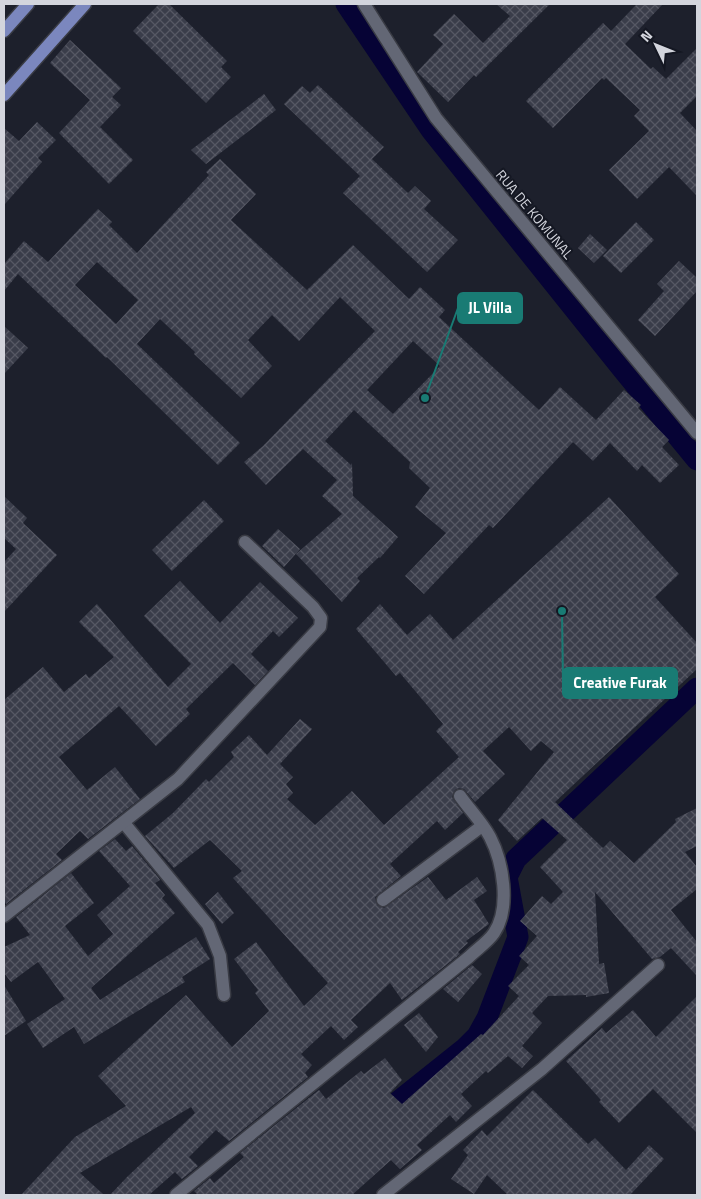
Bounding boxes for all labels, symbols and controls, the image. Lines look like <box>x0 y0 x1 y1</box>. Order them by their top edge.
north arrow <box>631 20 681 70</box>
text: N <box>635 25 657 47</box>
street label: RUA DE KOMUNAL <box>491 165 579 264</box>
callout: JL Villa <box>458 293 522 323</box>
text: JL Villa <box>468 296 512 319</box>
callout: Creative Furak <box>563 668 677 698</box>
text: Creative Furak <box>573 671 667 694</box>

